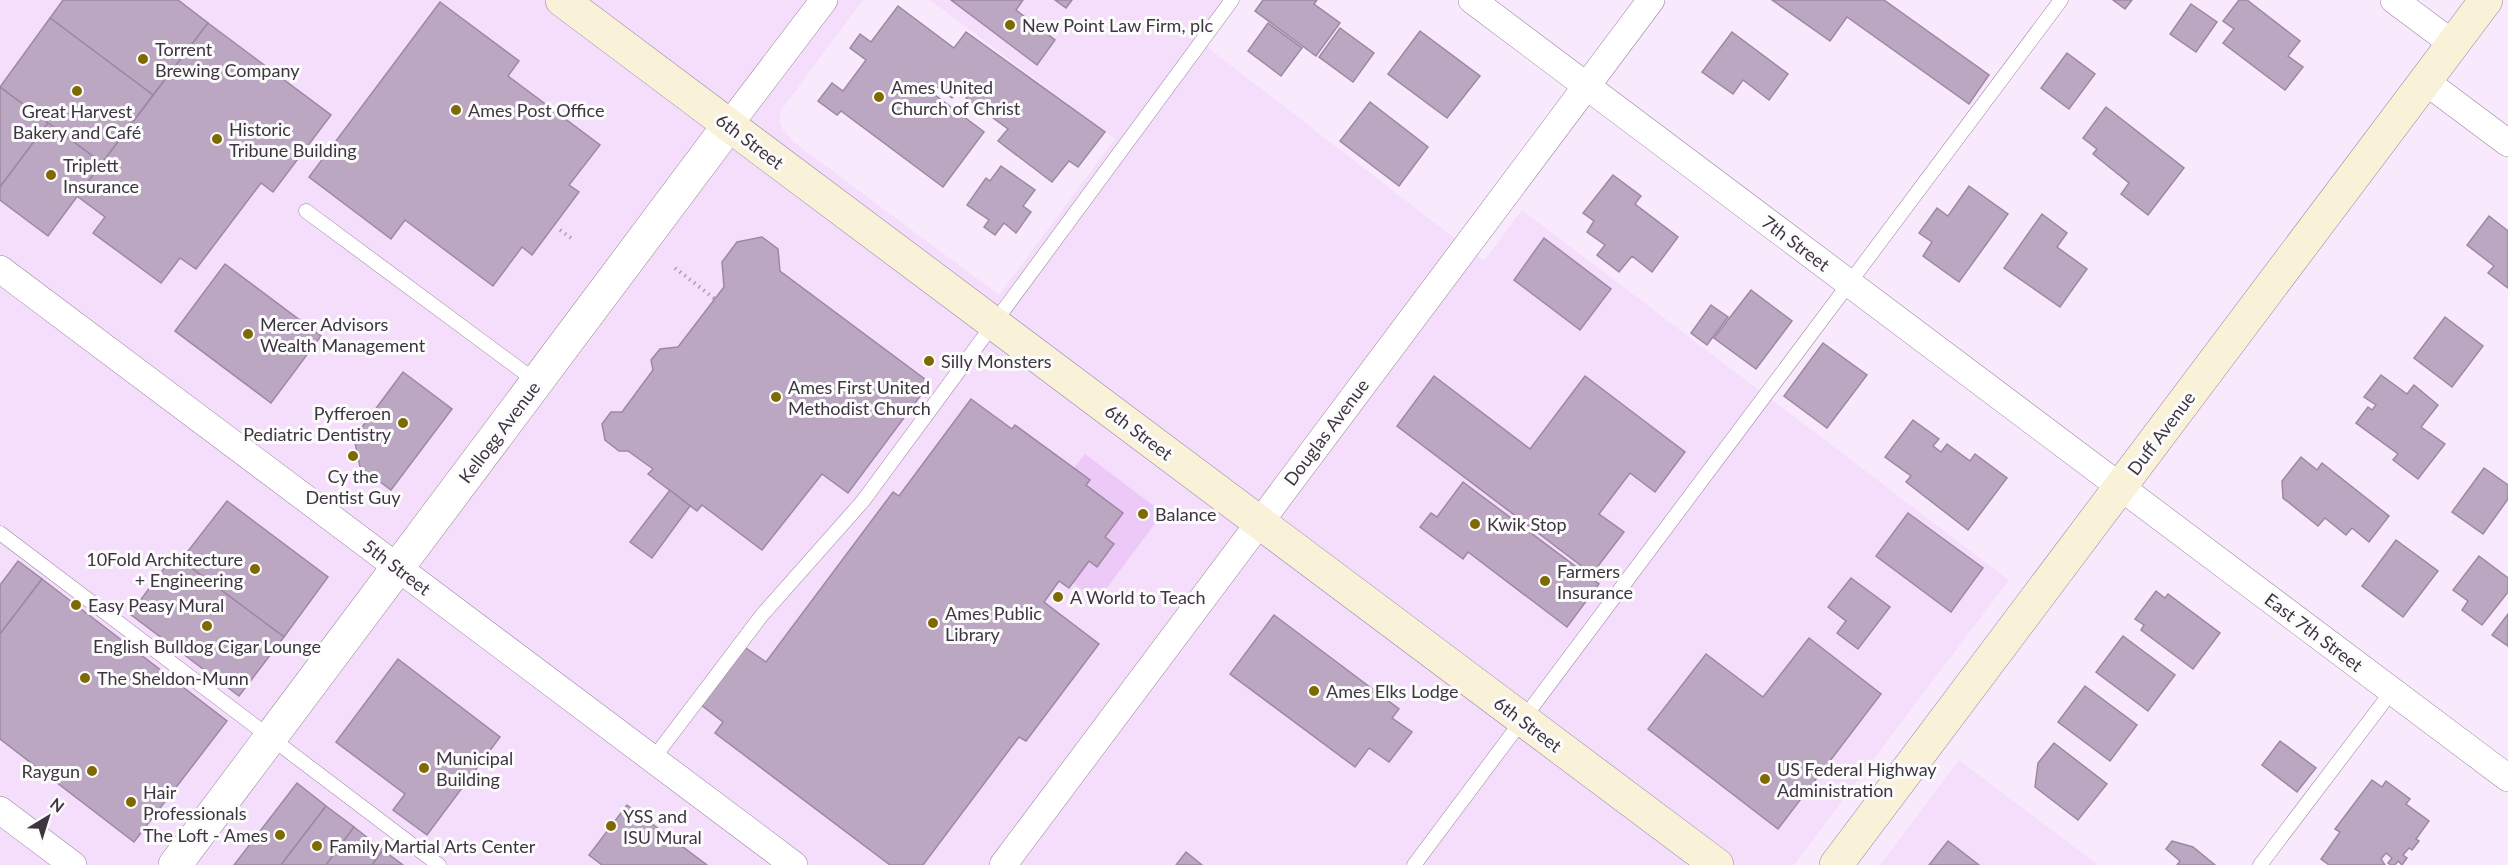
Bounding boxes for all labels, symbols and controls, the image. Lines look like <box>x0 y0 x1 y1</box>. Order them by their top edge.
place label: New Point Law Firm, plc <box>1022 14 1213 36</box>
marker: New Point Law Firm, plc <box>1003 18 1017 32</box>
place label: Torrent Brewing Company <box>155 38 300 81</box>
marker: Torrent Brewing Company <box>136 52 150 66</box>
place label: Ames United Church of Christ <box>891 76 1021 119</box>
marker: Great Harvest Bakery and Café <box>70 84 84 98</box>
marker: Ames United Church of Christ <box>872 90 886 104</box>
place label: Ames Post Office <box>468 99 605 121</box>
place label: Great Harvest Bakery and Café <box>13 100 141 143</box>
marker: Ames Post Office <box>449 103 463 117</box>
street label: 6th Street <box>712 108 789 174</box>
place label: Historic Tribune Building <box>229 118 357 161</box>
marker: Historic Tribune Building <box>210 132 224 146</box>
place label: Triplett Insurance <box>63 154 139 197</box>
marker: Triplett Insurance <box>44 168 58 182</box>
street label: 7th Street <box>1758 210 1835 276</box>
place label: Mercer Advisors Wealth Management <box>260 313 426 356</box>
marker: Mercer Advisors Wealth Management <box>241 327 255 341</box>
place label: Silly Monsters <box>941 350 1052 372</box>
marker: Silly Monsters <box>922 354 936 368</box>
street label: Douglas Avenue <box>1279 374 1373 490</box>
place label: Ames First United Methodist Church <box>788 376 931 419</box>
street label: Kellogg Avenue <box>454 377 544 487</box>
street label: Duff Avenue <box>2122 387 2200 479</box>
marker: Ames First United Methodist Church <box>769 390 783 404</box>
street label: 6th Street <box>1101 399 1178 465</box>
place label: Pyfferoen Pediatric Dentistry <box>243 402 392 445</box>
marker: Pyfferoen Pediatric Dentistry <box>396 416 410 430</box>
marker: Cy the Dentist Guy <box>346 449 360 463</box>
place label: Cy the Dentist Guy <box>305 465 401 508</box>
place label: Balance <box>1155 503 1217 525</box>
marker: Balance <box>1136 507 1150 521</box>
place label: Kwik Stop <box>1487 513 1567 535</box>
marker: Kwik Stop <box>1468 517 1482 531</box>
street label: 5th Street <box>359 534 436 600</box>
place label: 10Fold Architecture + Engineering <box>86 548 243 591</box>
place label: Farmers Insurance <box>1557 560 1633 603</box>
marker: 10Fold Architecture + Engineering <box>248 562 262 576</box>
marker: Farmers Insurance <box>1538 574 1552 588</box>
place label: A World to Teach <box>1070 586 1205 608</box>
street label: East 7th Street <box>2261 588 2368 676</box>
marker: A World to Teach <box>1051 590 1065 604</box>
place label: Easy Peasy Mural <box>88 594 224 616</box>
marker: Easy Peasy Mural <box>69 598 83 612</box>
place label: Ames Public Library <box>945 602 1042 645</box>
marker: Ames Public Library <box>926 616 940 630</box>
marker: English Bulldog Cigar Lounge <box>200 619 214 633</box>
place label: English Bulldog Cigar Lounge <box>93 635 321 657</box>
place label: The Sheldon-Munn <box>97 667 249 689</box>
marker: The Sheldon-Munn <box>78 671 92 685</box>
place label: Ames Elks Lodge <box>1326 680 1459 702</box>
marker: Ames Elks Lodge <box>1307 684 1321 698</box>
street label: 6th Street <box>1490 691 1567 757</box>
place label: Municipal Building <box>436 747 513 790</box>
place label: US Federal Highway Administration <box>1777 758 1937 801</box>
place label: Raygun <box>22 760 80 782</box>
marker: Municipal Building <box>417 761 431 775</box>
marker: Raygun <box>85 764 99 778</box>
marker: US Federal Highway Administration <box>1758 772 1772 786</box>
place label: Hair Professionals <box>143 781 247 824</box>
north arrow <box>18 787 78 847</box>
text: N <box>47 794 68 816</box>
marker: Hair Professionals <box>124 795 138 809</box>
place label: YSS and ISU Mural <box>623 805 702 848</box>
marker: YSS and ISU Mural <box>604 819 618 833</box>
place label: The Loft - Ames <box>143 824 268 846</box>
marker: The Loft - Ames <box>273 828 287 842</box>
place label: Family Martial Arts Center <box>329 835 536 857</box>
marker: Family Martial Arts Center <box>310 839 324 853</box>

